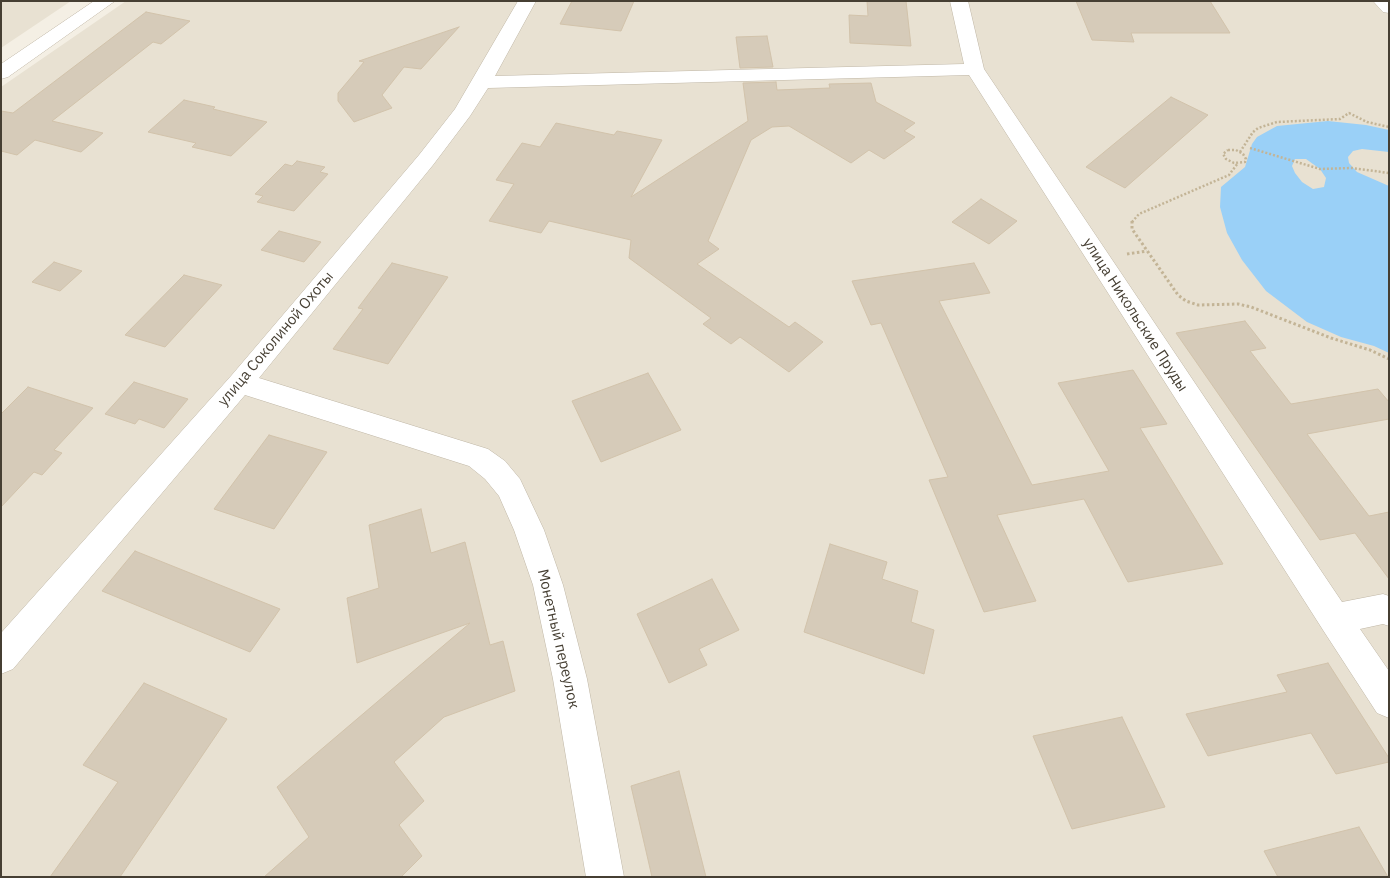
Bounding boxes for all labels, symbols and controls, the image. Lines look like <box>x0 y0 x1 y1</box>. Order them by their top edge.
street label: улица Никольские Пруды <box>1079 235 1191 395</box>
street label: улица Соколиной Охоты <box>214 268 338 410</box>
street label: Монетный переулок <box>533 567 583 711</box>

